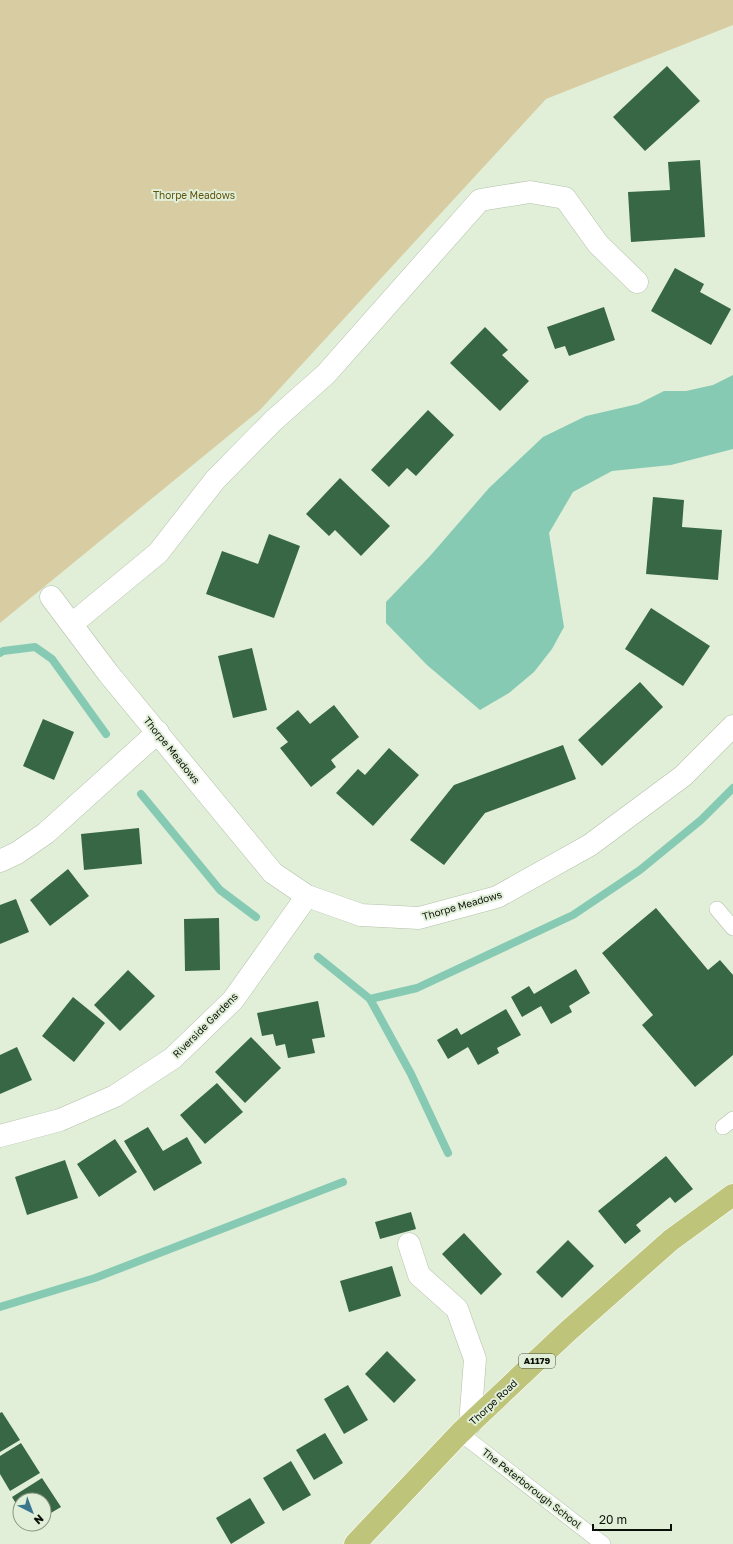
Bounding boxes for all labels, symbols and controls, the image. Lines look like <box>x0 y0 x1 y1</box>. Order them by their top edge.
park label: Thorpe Meadows <box>153 189 235 201</box>
street label: Thorpe Meadows <box>141 714 203 786</box>
street label: Thorpe Meadows <box>421 888 503 922</box>
street label: Riverside Gardens <box>170 990 240 1060</box>
road number: A1179 <box>519 1354 555 1368</box>
street label: Thorpe Road <box>467 1377 519 1427</box>
street label: The Peterborough School <box>480 1446 584 1530</box>
north arrow <box>12 1492 52 1532</box>
scale bar <box>593 1506 671 1532</box>
text: N <box>32 1512 46 1527</box>
text: 20 m <box>599 1512 627 1527</box>

